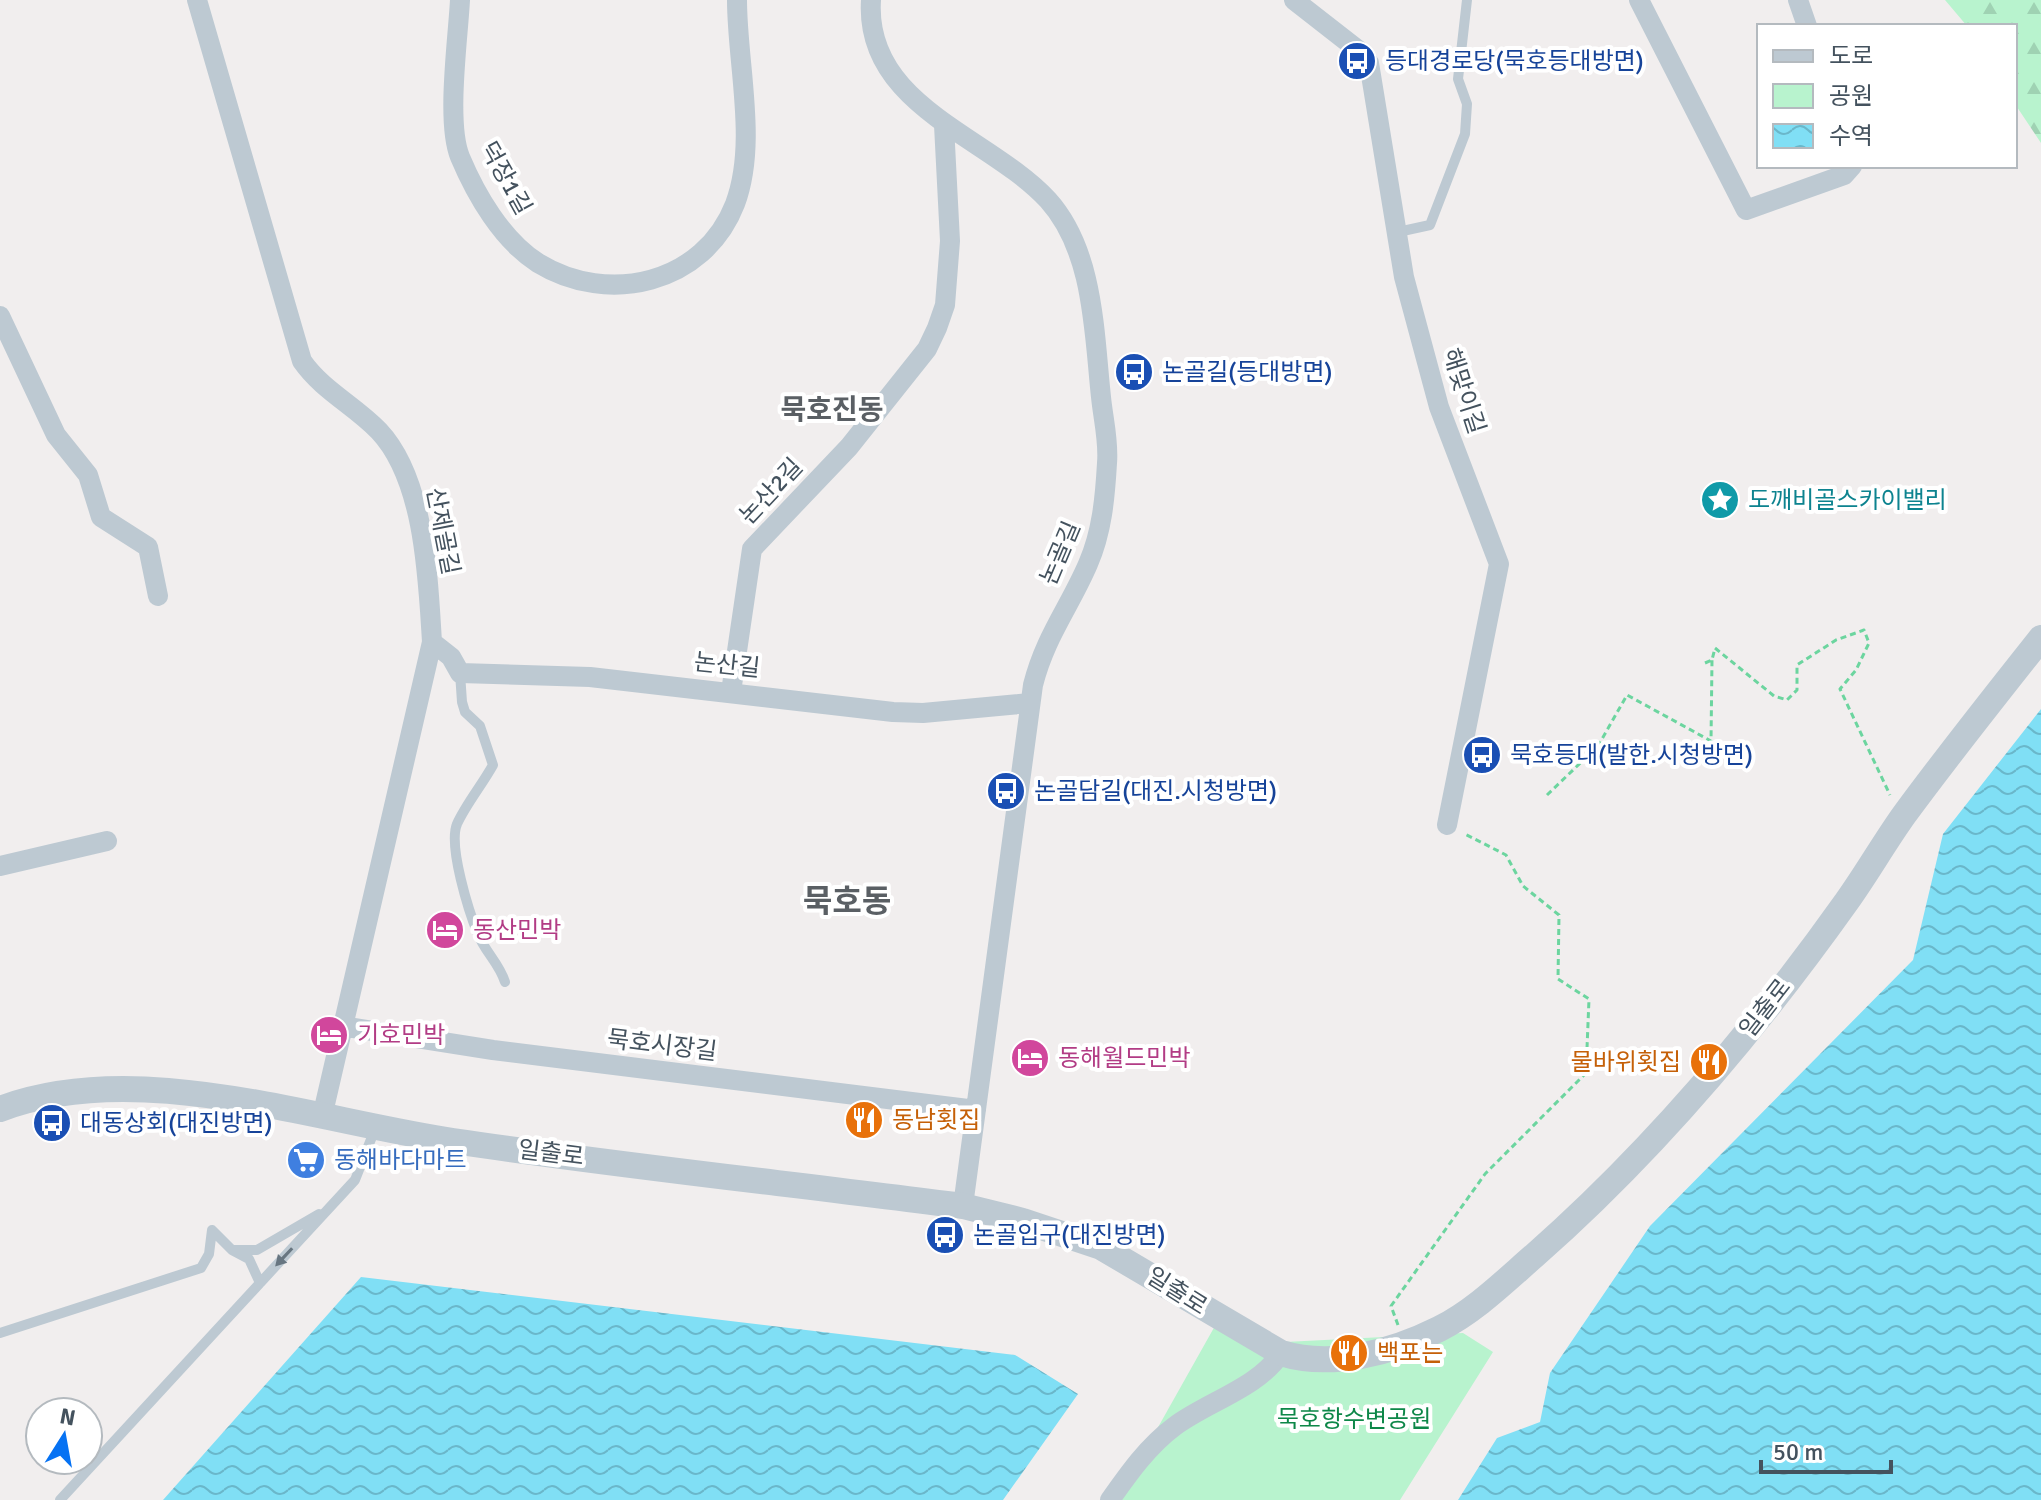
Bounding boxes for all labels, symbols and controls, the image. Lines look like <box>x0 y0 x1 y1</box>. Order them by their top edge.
legend <box>1757 24 2017 168</box>
bus stop icon: 등대경로당(묵호등대방면) <box>1336 40 1378 82</box>
text: 도로 <box>1829 41 1873 71</box>
place label: 등대경로당(묵호등대방면) <box>1385 46 1644 76</box>
text: 공원 <box>1829 81 1873 111</box>
text: 수역 <box>1829 121 1873 151</box>
street label: 덕장1길 <box>474 136 538 220</box>
street label: 해맞이길 <box>1436 344 1492 438</box>
bus stop icon: 논골길(등대방면) <box>1113 351 1155 393</box>
place label: 논골길(등대방면) <box>1162 357 1332 387</box>
district label: 묵호진동 <box>780 393 884 427</box>
street label: 논산2길 <box>733 452 809 530</box>
place icon: 도깨비골스카이밸리 <box>1699 479 1741 521</box>
street label: 산제골길 <box>420 485 466 577</box>
place label: 도깨비골스카이밸리 <box>1748 485 1947 515</box>
street label: 논골길 <box>1033 517 1087 589</box>
street label: 논산길 <box>692 647 762 683</box>
bus stop icon: 묵호등대(발한.시청방면) <box>1461 734 1503 776</box>
place label: 묵호등대(발한.시청방면) <box>1510 740 1753 770</box>
bus stop icon: 논골담길(대진.시청방면) <box>985 770 1027 812</box>
place label: 논골담길(대진.시청방면) <box>1034 776 1277 806</box>
district label: 묵호동 <box>803 882 891 921</box>
hotel icon: 동산민박 <box>424 909 466 951</box>
place label: 동산민박 <box>473 915 561 945</box>
street label: 일출로 <box>1733 973 1797 1043</box>
hotel icon: 기호민박 <box>308 1014 350 1056</box>
place label: 기호민박 <box>357 1020 445 1050</box>
street label: 묵호시장길 <box>605 1023 719 1067</box>
hotel icon: 동해월드민박 <box>1009 1037 1051 1079</box>
restaurant icon: 물바위횟집 <box>1688 1041 1730 1083</box>
place label: 동해월드민박 <box>1058 1043 1190 1073</box>
place label: 물바위횟집 <box>1571 1047 1681 1077</box>
restaurant icon: 동남횟집 <box>843 1099 885 1141</box>
bus stop icon: 대동상회(대진방면) <box>31 1102 73 1144</box>
place label: 동남횟집 <box>892 1105 980 1135</box>
place label: 대동상회(대진방면) <box>80 1108 273 1138</box>
street label: 일출로 <box>516 1134 586 1172</box>
supermarket icon: 동해바다마트 <box>285 1139 327 1181</box>
place label: 동해바다마트 <box>334 1145 466 1175</box>
bus stop icon: 논골입구(대진방면) <box>924 1214 966 1256</box>
place label: 논골입구(대진방면) <box>973 1220 1166 1250</box>
one-way arrow <box>275 1247 293 1266</box>
street label: 일출로 <box>1141 1261 1213 1321</box>
restaurant icon: 백포는 <box>1328 1332 1370 1374</box>
place label: 백포는 <box>1377 1338 1443 1368</box>
north arrow <box>24 1396 104 1476</box>
text: N <box>58 1402 78 1432</box>
park label: 묵호항수변공원 <box>1277 1404 1431 1434</box>
scale bar <box>1761 1424 1891 1474</box>
text: 50 m <box>1773 1437 1823 1467</box>

